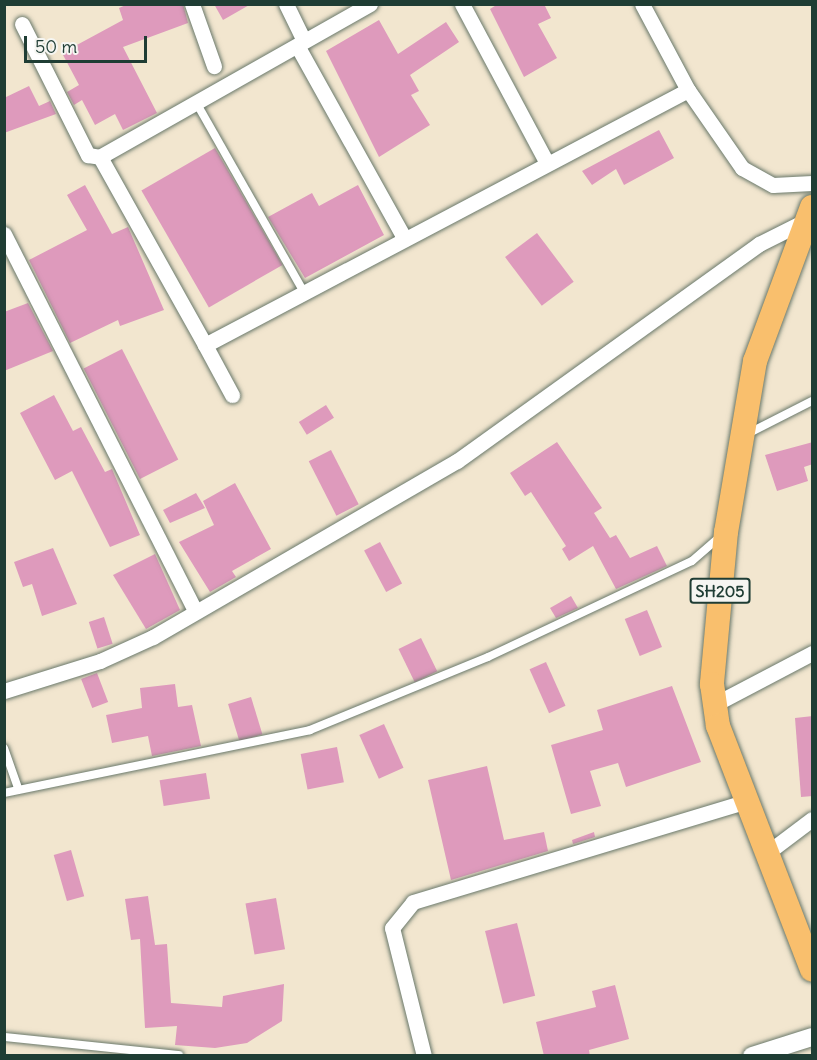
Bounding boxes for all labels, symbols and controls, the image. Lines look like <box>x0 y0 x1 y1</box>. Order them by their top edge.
scale bar <box>27 24 150 62</box>
text: 50 m <box>35 35 77 58</box>
road number: SH205 <box>688 578 752 604</box>

